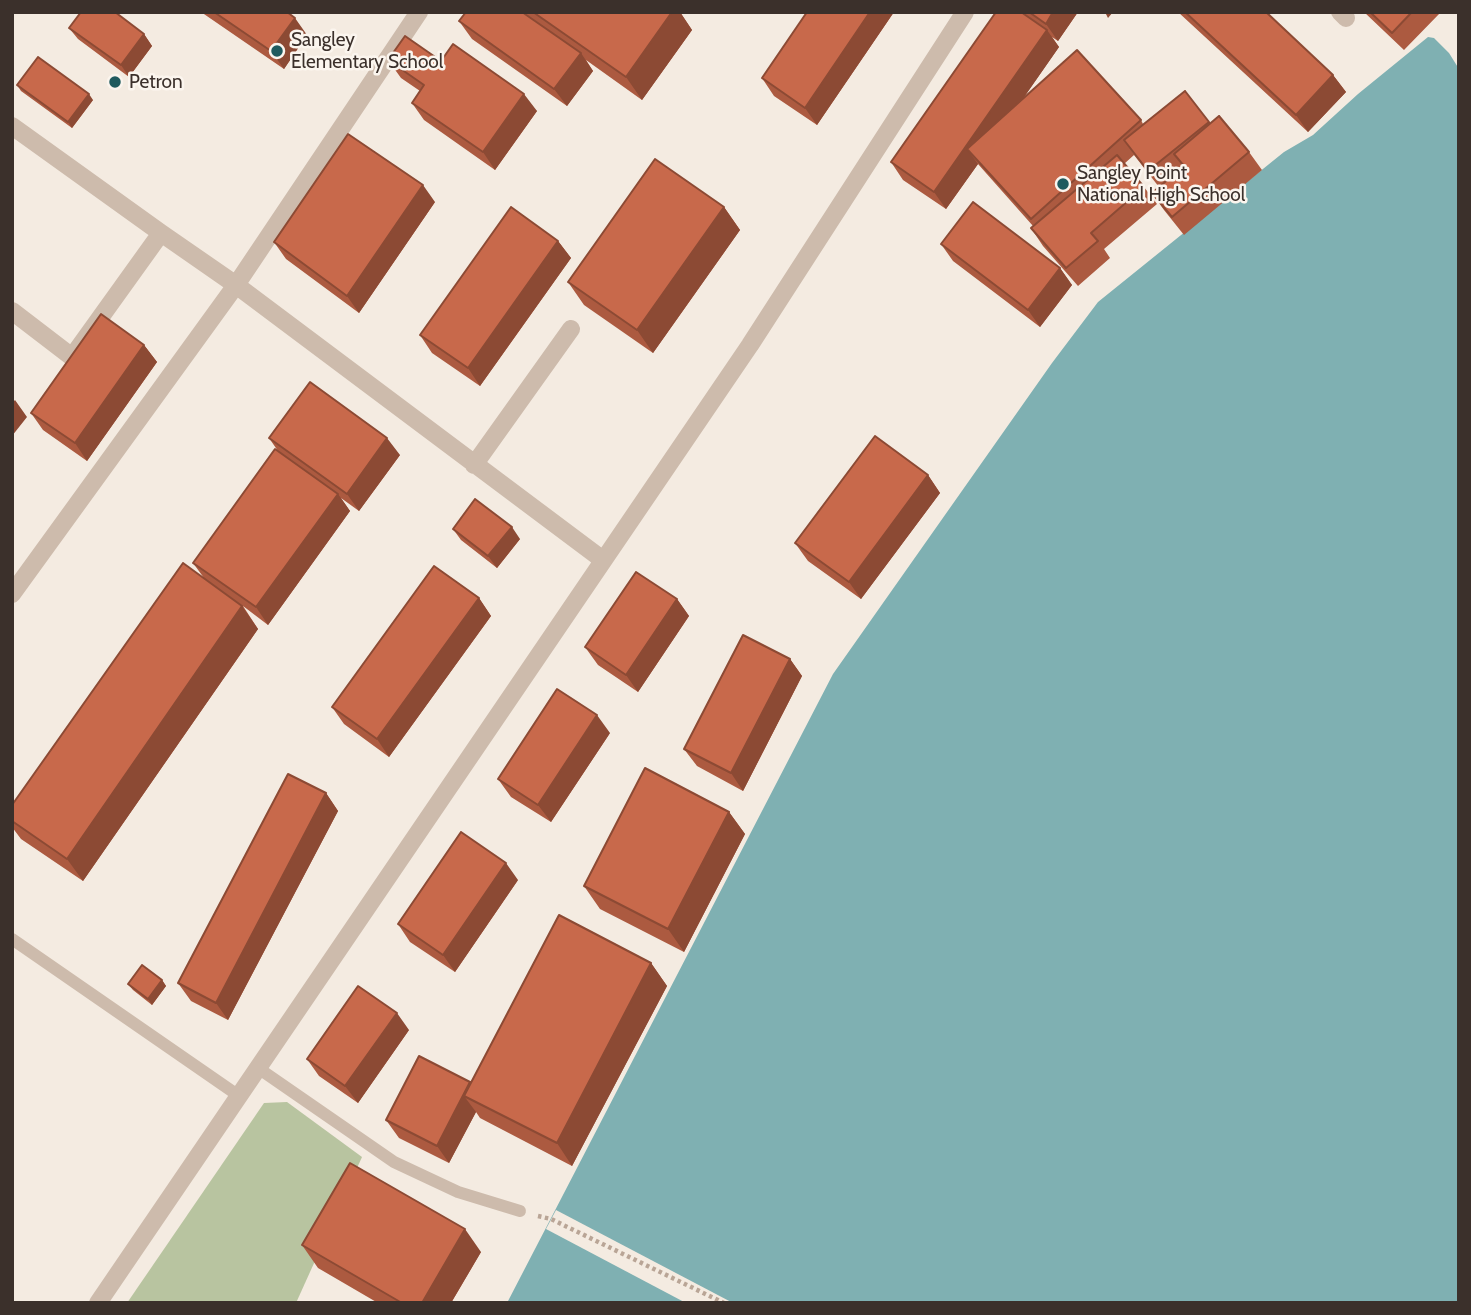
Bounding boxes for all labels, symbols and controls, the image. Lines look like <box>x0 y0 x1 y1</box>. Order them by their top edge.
place label: Sangley Elementary School <box>291 29 443 73</box>
marker: Sangley Elementary School <box>269 43 285 59</box>
place label: Petron <box>129 71 183 93</box>
marker: Petron <box>107 74 123 90</box>
place label: Sangley Point National High School <box>1077 162 1245 206</box>
marker: Sangley Point National High School <box>1055 176 1071 192</box>

